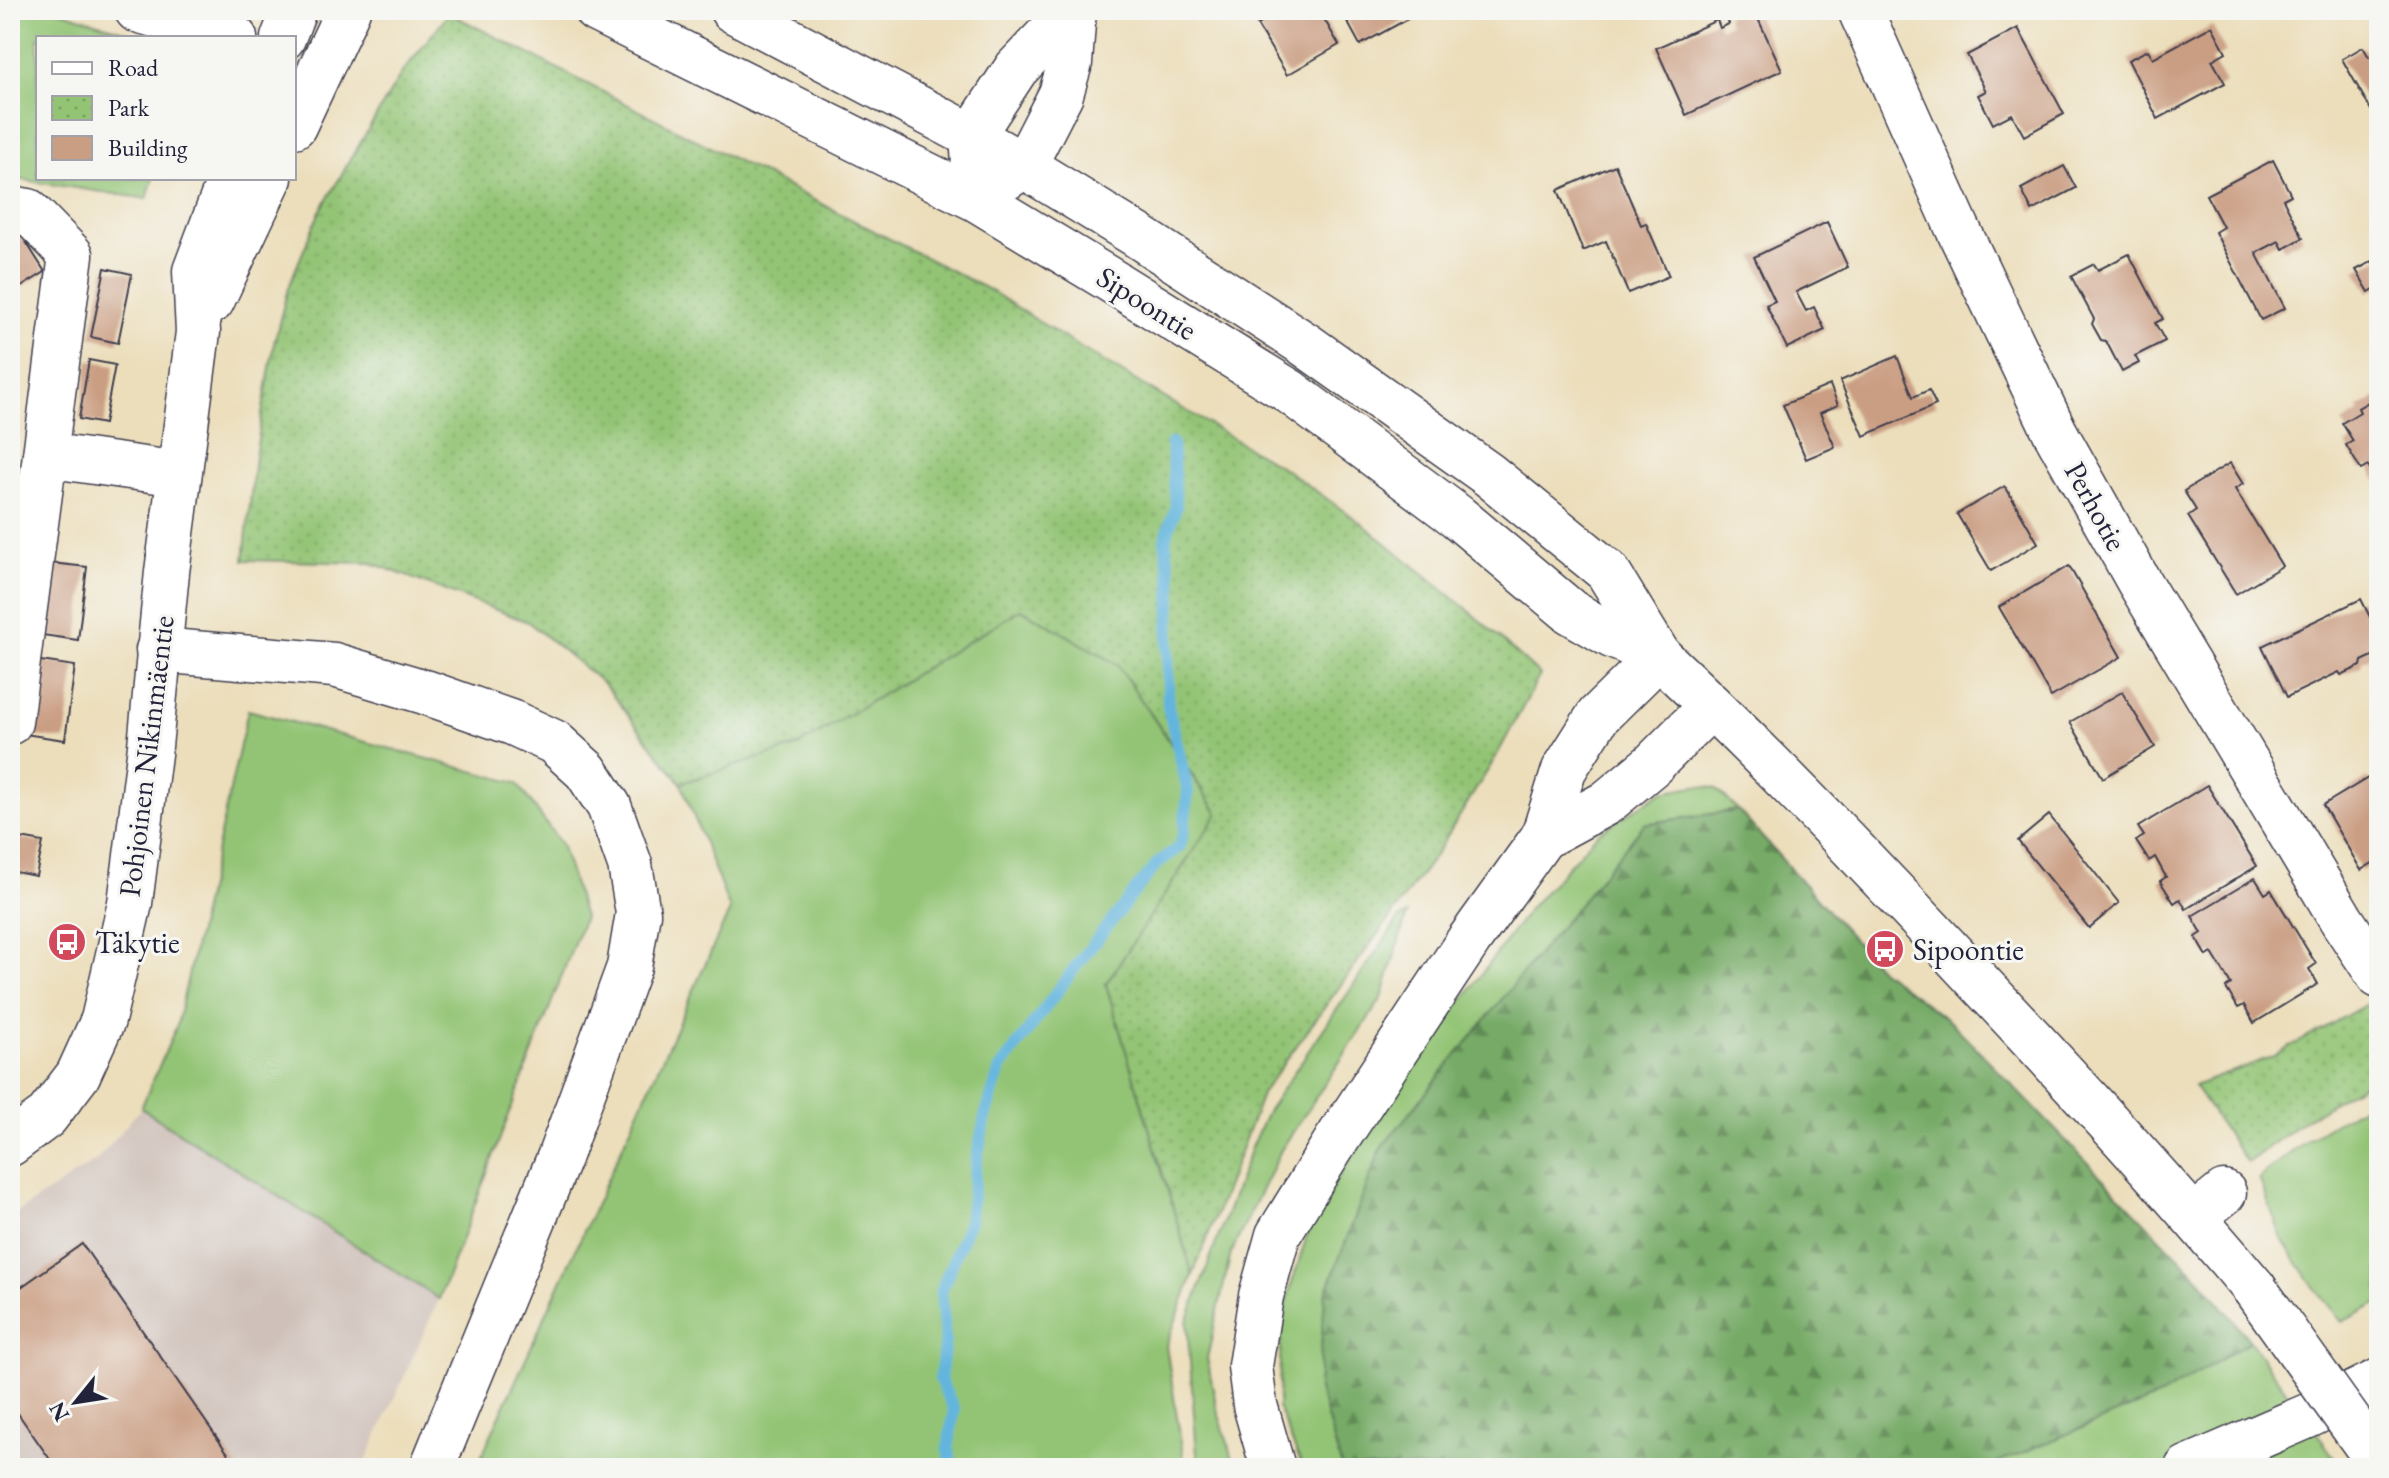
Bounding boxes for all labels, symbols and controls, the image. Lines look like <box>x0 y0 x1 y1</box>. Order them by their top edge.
legend <box>36 36 296 180</box>
text: Road <box>108 52 159 83</box>
text: Park <box>108 92 150 123</box>
text: Building <box>108 132 188 163</box>
street label: Sipoontie <box>1090 257 1204 349</box>
street label: Perhotie <box>2056 455 2136 557</box>
street label: Pohjoinen Nikinmäentie <box>109 613 183 899</box>
bus stop icon: Täkytie <box>46 921 88 963</box>
place label: Täkytie <box>95 923 180 962</box>
bus stop icon: Sipoontie <box>1864 928 1906 970</box>
place label: Sipoontie <box>1913 930 2024 969</box>
north arrow <box>36 1362 116 1442</box>
text: N <box>42 1397 76 1427</box>

